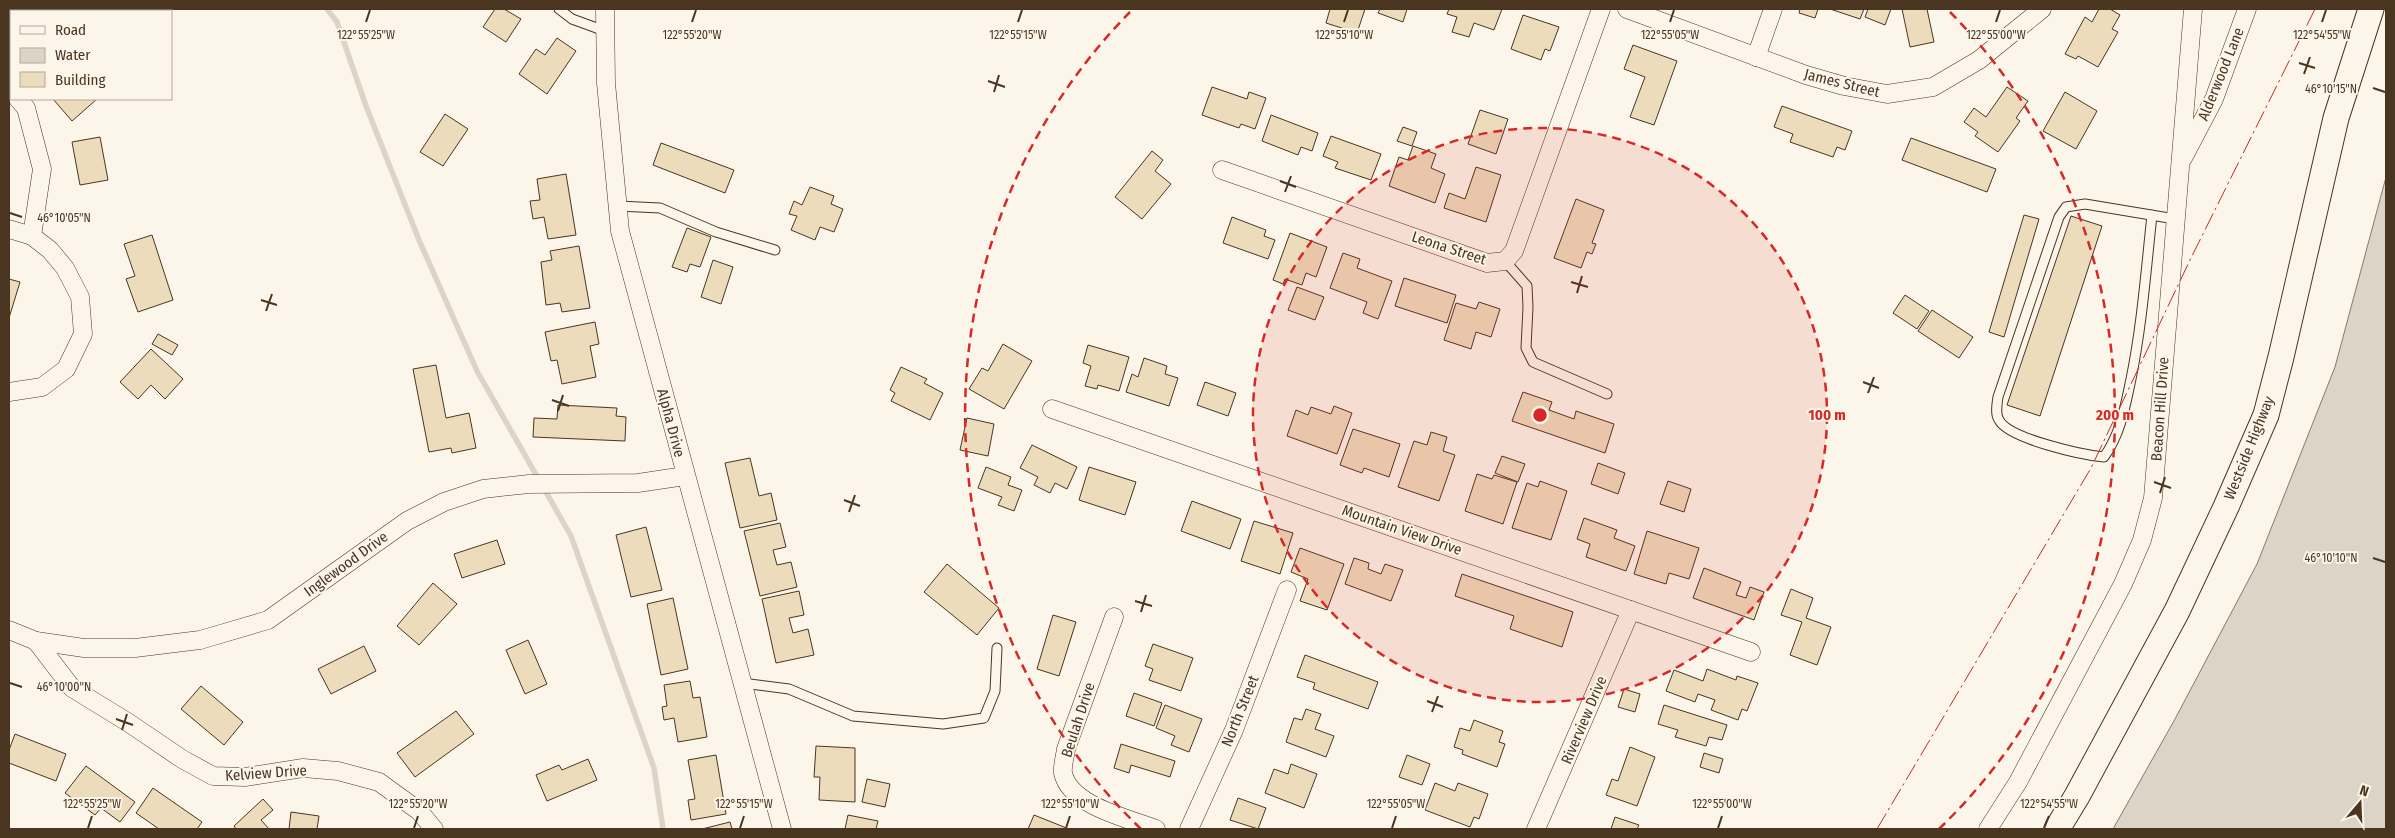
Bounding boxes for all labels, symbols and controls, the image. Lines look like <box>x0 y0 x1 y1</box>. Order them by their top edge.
legend <box>10 10 172 100</box>
text: Road <box>55 21 86 39</box>
street label: Alderwood Lane <box>2194 25 2248 123</box>
text: 122°55'25"W <box>337 28 395 42</box>
text: 122°55'20"W <box>663 28 721 42</box>
text: 122°55'15"W <box>989 28 1047 42</box>
text: 122°55'10"W <box>1315 28 1373 42</box>
text: 122°55'05"W <box>1641 28 1699 42</box>
text: 122°55'00"W <box>1966 28 2026 42</box>
text: 122°54'55"W <box>2293 28 2351 42</box>
text: Water <box>55 46 91 64</box>
street label: James Street <box>1802 65 1882 101</box>
text: Building <box>55 71 106 89</box>
text: 46°10'15"N <box>2305 82 2357 96</box>
text: 46°10'05"N <box>37 211 91 225</box>
street label: Leona Street <box>1409 227 1489 269</box>
street label: Beacon Hill Drive <box>2147 356 2173 462</box>
street label: Alpha Drive <box>653 387 689 459</box>
street label: Westside Highway <box>2220 393 2278 502</box>
centre of rings <box>1531 406 1549 424</box>
text: 100 m <box>1808 406 1846 424</box>
text: 200 m <box>2095 406 2134 424</box>
street label: Mountain View Drive <box>1340 501 1464 559</box>
street label: Inglewood Drive <box>301 528 391 600</box>
text: 46°10'10"N <box>2304 551 2358 565</box>
street label: North Street <box>1218 673 1263 749</box>
street label: Riverview Drive <box>1557 673 1611 767</box>
text: 46°10'00"N <box>37 680 91 694</box>
street label: Beulah Drive <box>1057 680 1099 760</box>
street label: Kelview Drive <box>225 761 307 785</box>
north arrow <box>2335 778 2385 828</box>
text: N <box>2357 782 2371 801</box>
text: 122°55'25"W <box>63 797 121 811</box>
text: 122°55'20"W <box>389 797 447 811</box>
text: 122°55'15"W <box>715 797 773 811</box>
text: 122°55'10"W <box>1041 797 1099 811</box>
text: 122°55'05"W <box>1367 797 1425 811</box>
text: 122°55'00"W <box>1692 797 1752 811</box>
text: 122°54'55"W <box>2020 797 2078 811</box>

